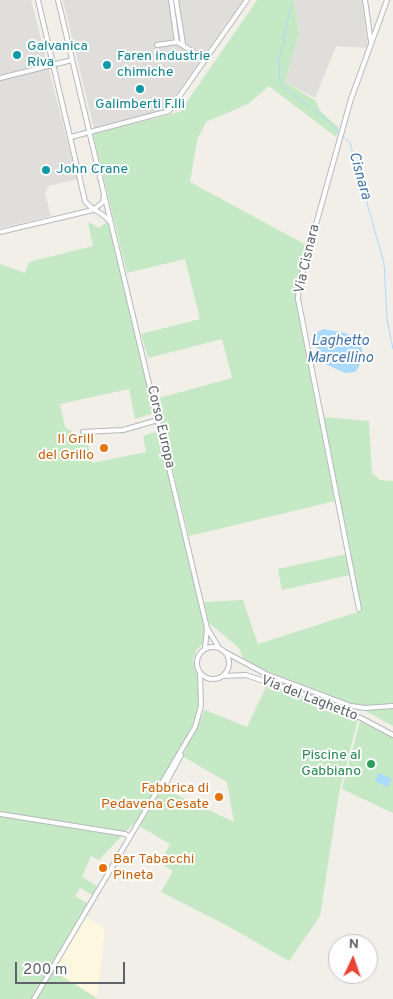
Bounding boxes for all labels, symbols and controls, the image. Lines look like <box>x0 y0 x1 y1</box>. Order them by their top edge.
place label: Galvanica Riva <box>27 39 88 72</box>
marker: Galvanica Riva <box>11 49 23 61</box>
place label: Faren industrie chimiche <box>117 49 210 82</box>
marker: Faren industrie chimiche <box>101 59 113 71</box>
marker: Galimberti F.lli <box>134 83 146 95</box>
place label: Galimberti F.lli <box>95 97 185 113</box>
water label: Cisnara <box>344 150 374 202</box>
place label: John Crane <box>56 162 128 178</box>
marker: John Crane <box>40 164 52 176</box>
street label: Via Cisnara <box>292 223 324 295</box>
water label: Laghetto Marcellino <box>307 333 373 368</box>
street label: Corso Europa <box>142 384 178 470</box>
place label: Il Grill del Grillo <box>38 432 94 464</box>
marker: Il Grill del Grillo <box>98 442 110 454</box>
street label: Via del Laghetto <box>258 673 360 725</box>
place label: Piscine al Gabbiano <box>301 748 361 780</box>
marker: Piscine al Gabbiano <box>365 758 377 770</box>
place label: Fabbrica di Pedavena Cesate <box>101 781 209 814</box>
marker: Fabbrica di Pedavena Cesate <box>213 791 225 803</box>
place label: Bar Tabacchi Pineta <box>113 852 194 884</box>
marker: Bar Tabacchi Pineta <box>97 862 109 874</box>
north arrow <box>328 934 378 984</box>
text: N <box>348 936 359 953</box>
scale bar <box>18 952 128 984</box>
text: 200 m <box>23 961 68 980</box>

